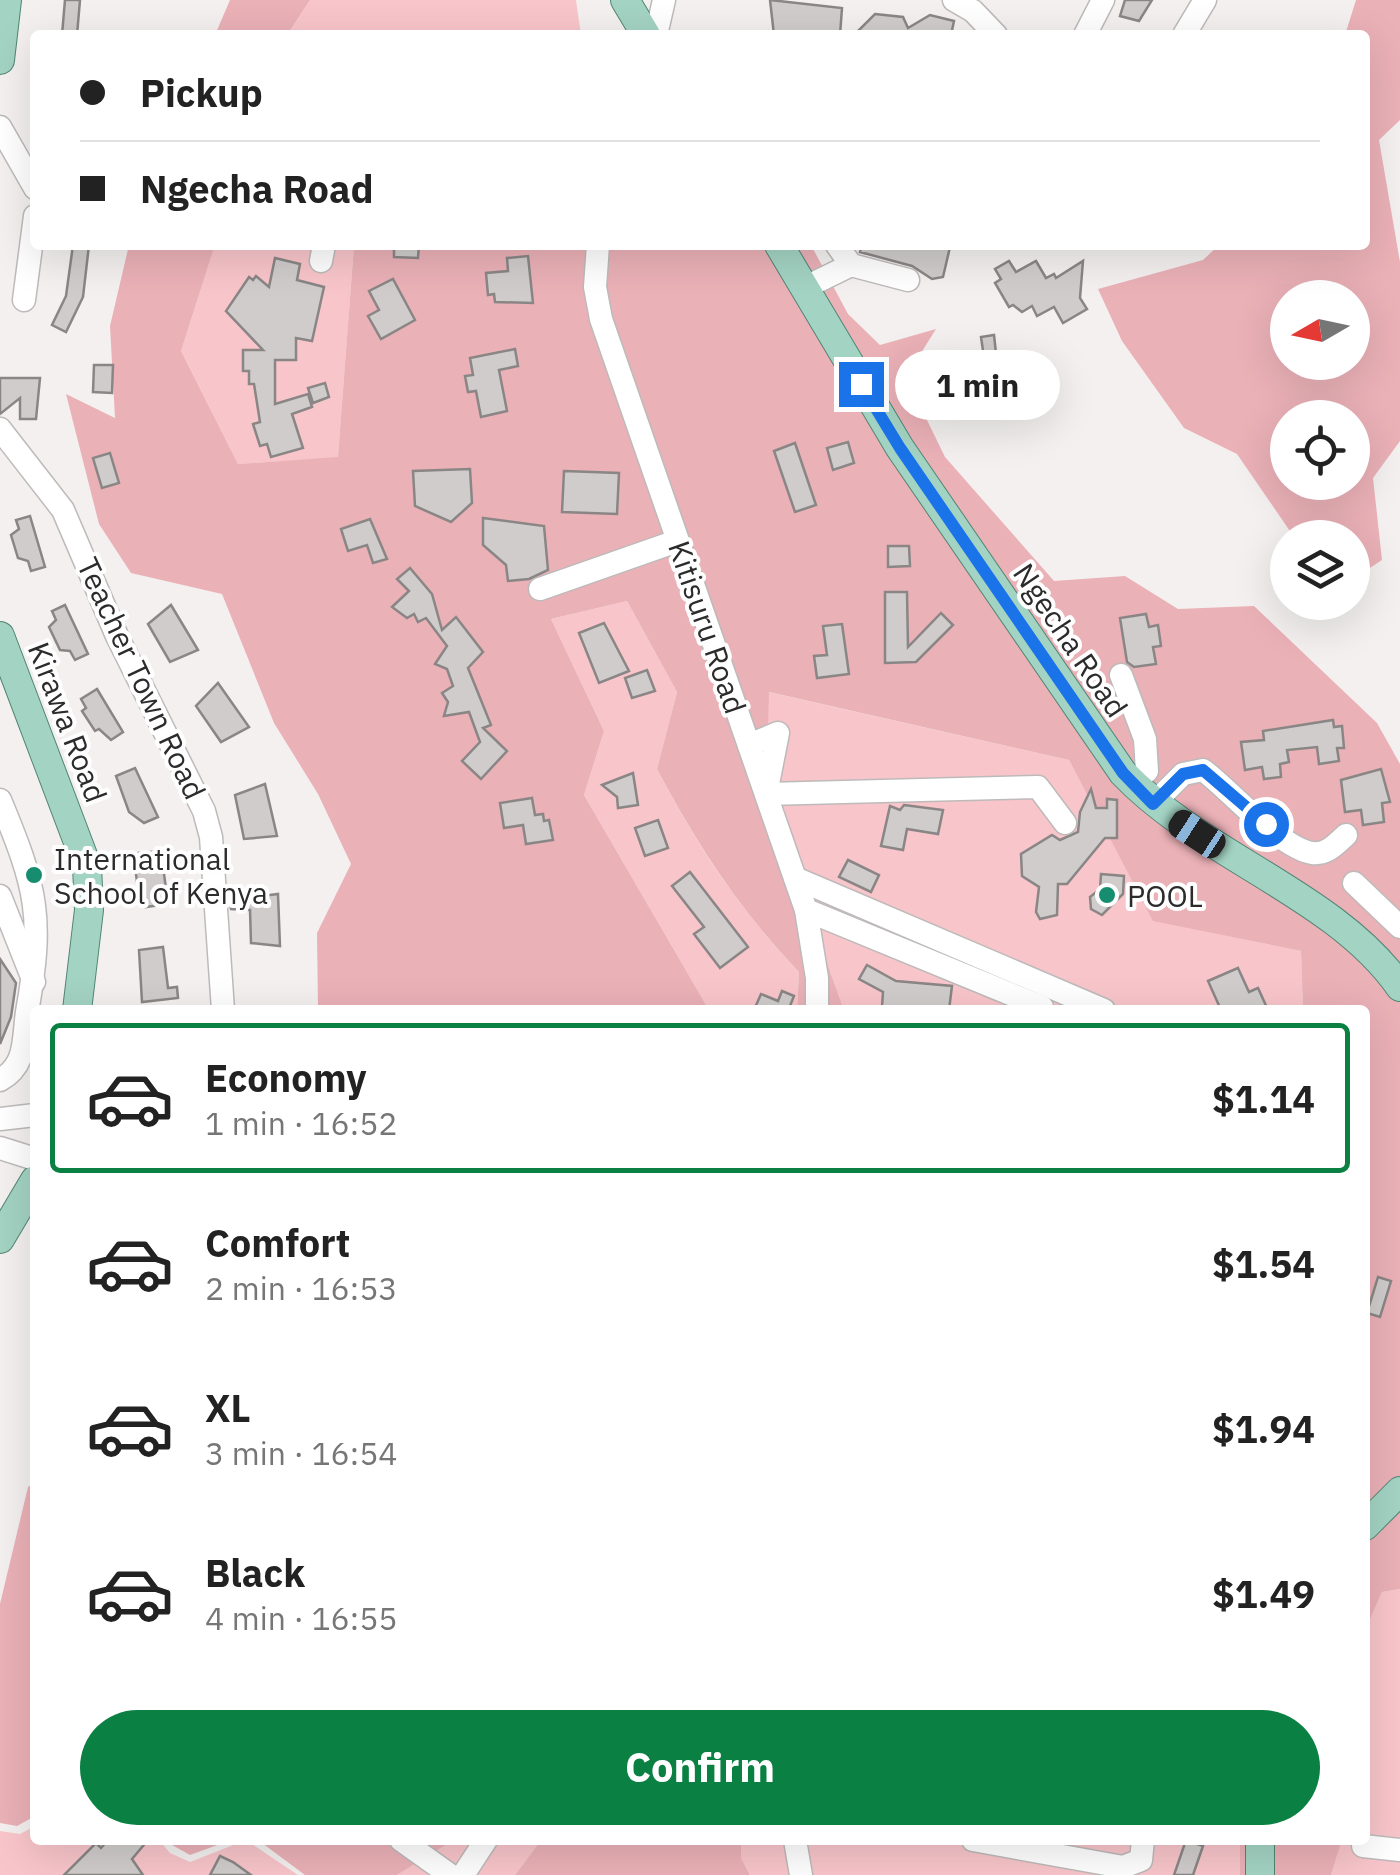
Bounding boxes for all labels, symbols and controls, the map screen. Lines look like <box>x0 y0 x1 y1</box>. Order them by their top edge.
text: Pickup <box>140 68 263 117</box>
text: Ngecha Road <box>140 164 374 213</box>
north arrow <box>1270 280 1370 380</box>
map controls <box>1270 280 1370 620</box>
callout: 1 min <box>896 349 1061 419</box>
route end <box>839 362 884 407</box>
text: 1 min <box>936 364 1019 406</box>
button: locate <box>1270 400 1370 500</box>
button: layers <box>1270 520 1370 620</box>
street label: Kitisuru Road <box>660 535 756 719</box>
street label: Teacher Town Road <box>69 551 215 805</box>
street label: Ngecha Road <box>1005 555 1137 725</box>
street label: Kirawa Road <box>20 637 116 807</box>
route start <box>1244 802 1289 847</box>
car <box>1164 805 1230 863</box>
place label: International School of Kenya <box>54 839 268 912</box>
marker: International School of Kenya <box>23 864 45 886</box>
place label: POOL <box>1127 876 1203 915</box>
marker: POOL <box>1096 884 1118 906</box>
icon: car <box>85 1053 175 1143</box>
text: Economy <box>205 1053 367 1102</box>
text: $1.14 <box>1212 1074 1315 1123</box>
text: 1 min · 16:52 <box>205 1102 398 1144</box>
icon: car <box>85 1218 175 1308</box>
text: Comfort <box>205 1218 350 1267</box>
text: $1.54 <box>1212 1239 1315 1288</box>
text: 2 min · 16:53 <box>205 1267 398 1309</box>
icon: car <box>85 1383 175 1473</box>
text: XL <box>205 1383 251 1432</box>
text: $1.94 <box>1212 1404 1315 1453</box>
text: 3 min · 16:54 <box>205 1432 398 1474</box>
icon: car <box>85 1548 175 1638</box>
text: Black <box>205 1548 305 1597</box>
text: $1.49 <box>1212 1569 1315 1618</box>
text: 4 min · 16:55 <box>205 1597 398 1639</box>
button: Confirm <box>80 1710 1320 1825</box>

